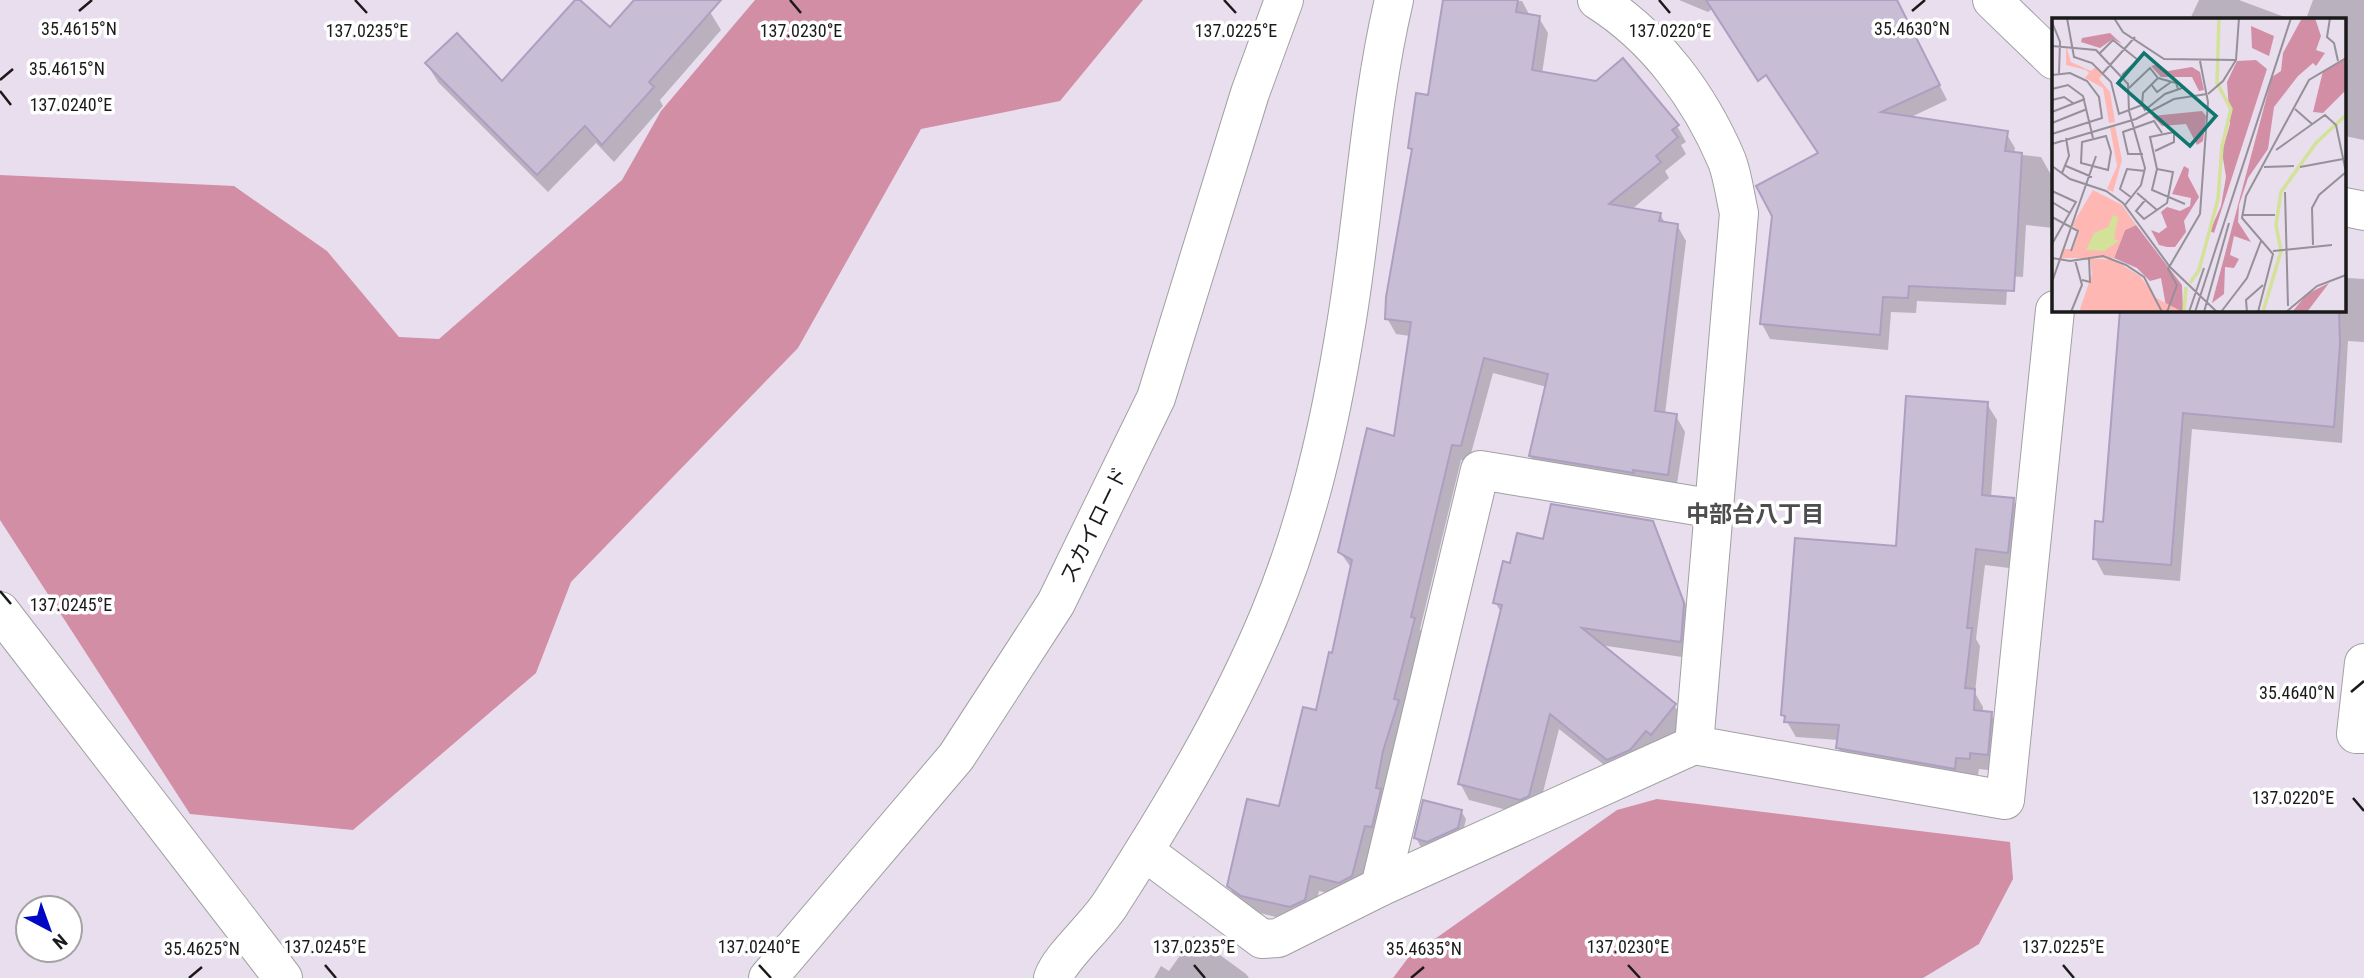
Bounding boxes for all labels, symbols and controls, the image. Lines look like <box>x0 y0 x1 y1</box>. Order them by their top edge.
text: 35.4615°N <box>41 18 117 39</box>
text: 35.4630°N <box>1874 18 1950 39</box>
inset map <box>2052 18 2346 312</box>
text: 137.0235°E <box>326 20 408 41</box>
text: 137.0230°E <box>760 20 842 41</box>
text: 137.0225°E <box>1195 20 1277 41</box>
text: 137.0220°E <box>1629 20 1711 41</box>
text: 35.4615°N <box>29 58 105 79</box>
text: 137.0240°E <box>30 94 112 115</box>
street label: スカイロード <box>1056 463 1132 587</box>
district label: 中部台八丁目 <box>1686 501 1824 528</box>
text: 137.0245°E <box>30 594 112 615</box>
text: 35.4640°N <box>2259 682 2335 703</box>
text: 137.0220°E <box>2252 787 2334 808</box>
north arrow <box>14 894 84 964</box>
text: N <box>48 929 72 954</box>
text: 137.0245°E <box>284 936 366 957</box>
text: 137.0240°E <box>718 936 800 957</box>
text: 137.0235°E <box>1153 936 1235 957</box>
text: 137.0230°E <box>1587 936 1669 957</box>
text: 137.0225°E <box>2022 936 2104 957</box>
text: 35.4625°N <box>164 938 240 959</box>
text: 35.4635°N <box>1386 938 1462 959</box>

